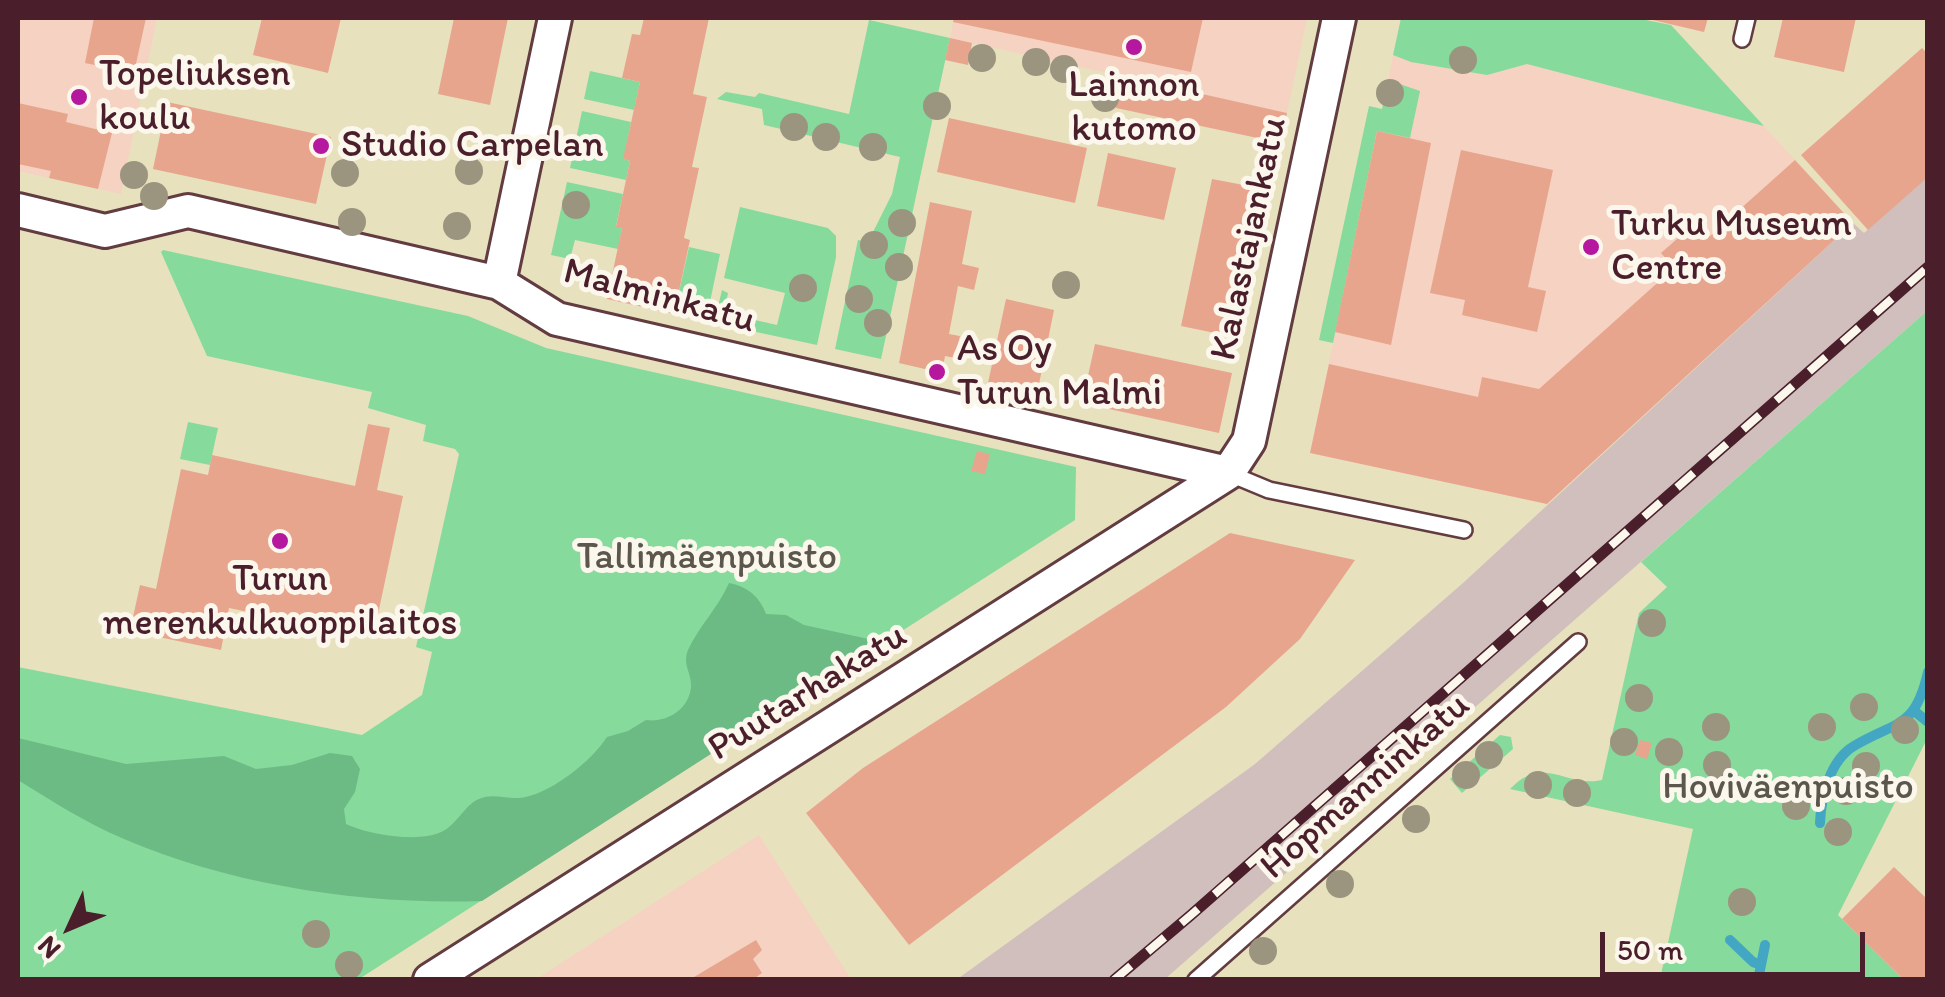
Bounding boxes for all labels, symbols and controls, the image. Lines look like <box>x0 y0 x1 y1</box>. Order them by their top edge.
marker: Lainnon kutomo <box>1123 36 1145 58</box>
place label: Topeliuksen koulu <box>99 52 290 142</box>
place label: Lainnon kutomo <box>1068 63 1200 152</box>
marker: Topeliuksen koulu <box>68 86 90 108</box>
street label: Kalastajankatu <box>1202 113 1298 365</box>
place label: Studio Carpelan <box>341 123 604 169</box>
marker: Studio Carpelan <box>310 135 332 157</box>
place label: Turku Museum Centre <box>1611 202 1852 292</box>
marker: Turku Museum Centre <box>1580 236 1602 258</box>
street label: Malminkatu <box>558 249 760 345</box>
place label: As Oy Turun Malmi <box>957 327 1162 416</box>
marker: As Oy Turun Malmi <box>926 361 948 383</box>
marker: Turun merenkulkuoppilaitos <box>269 530 291 552</box>
park label: Tallimäenpuisto <box>577 535 837 581</box>
place label: Turun merenkulkuoppilaitos <box>103 557 457 646</box>
street label: Puutarhakatu <box>700 614 916 772</box>
street label: Hopmanninkatu <box>1252 684 1480 890</box>
park label: Hoviväenpuisto <box>1662 765 1914 811</box>
north arrow <box>20 877 120 977</box>
scale bar <box>1605 912 1870 974</box>
text: N <box>30 929 67 966</box>
text: 50 m <box>1617 931 1683 968</box>

